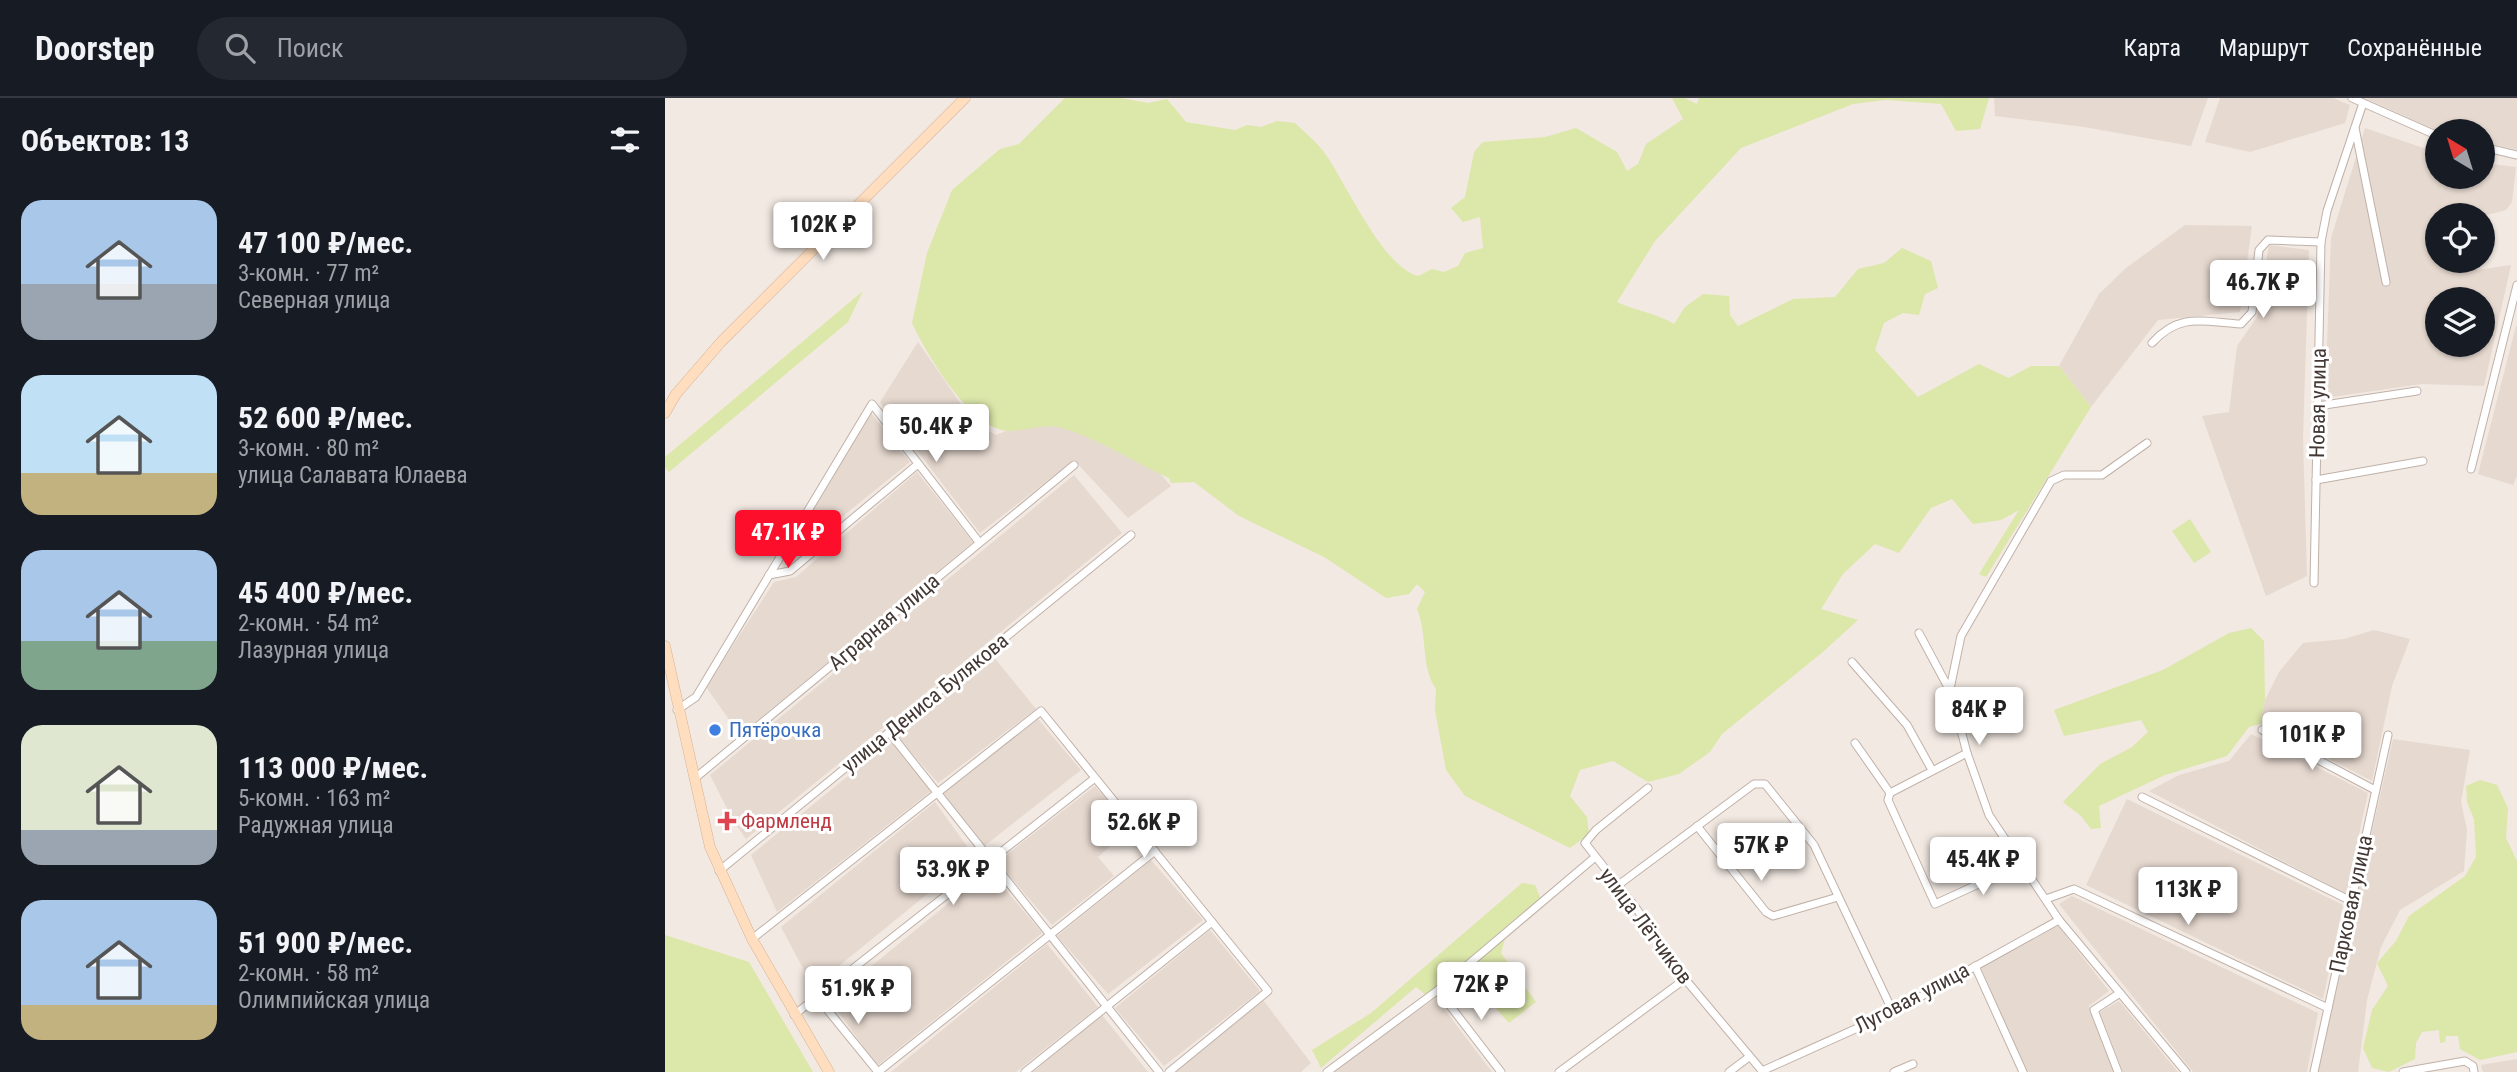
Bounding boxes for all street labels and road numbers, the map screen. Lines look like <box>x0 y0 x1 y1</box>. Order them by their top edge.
street label: Новая улица <box>2305 348 2331 458</box>
street label: Аграрная улица <box>824 569 944 675</box>
street label: улица Дениса Булякова <box>837 629 1013 777</box>
street label: Парковая улица <box>2325 833 2377 975</box>
street label: улица Лётчиков <box>1595 863 1697 989</box>
street label: Луговая улица <box>1851 958 1973 1038</box>

